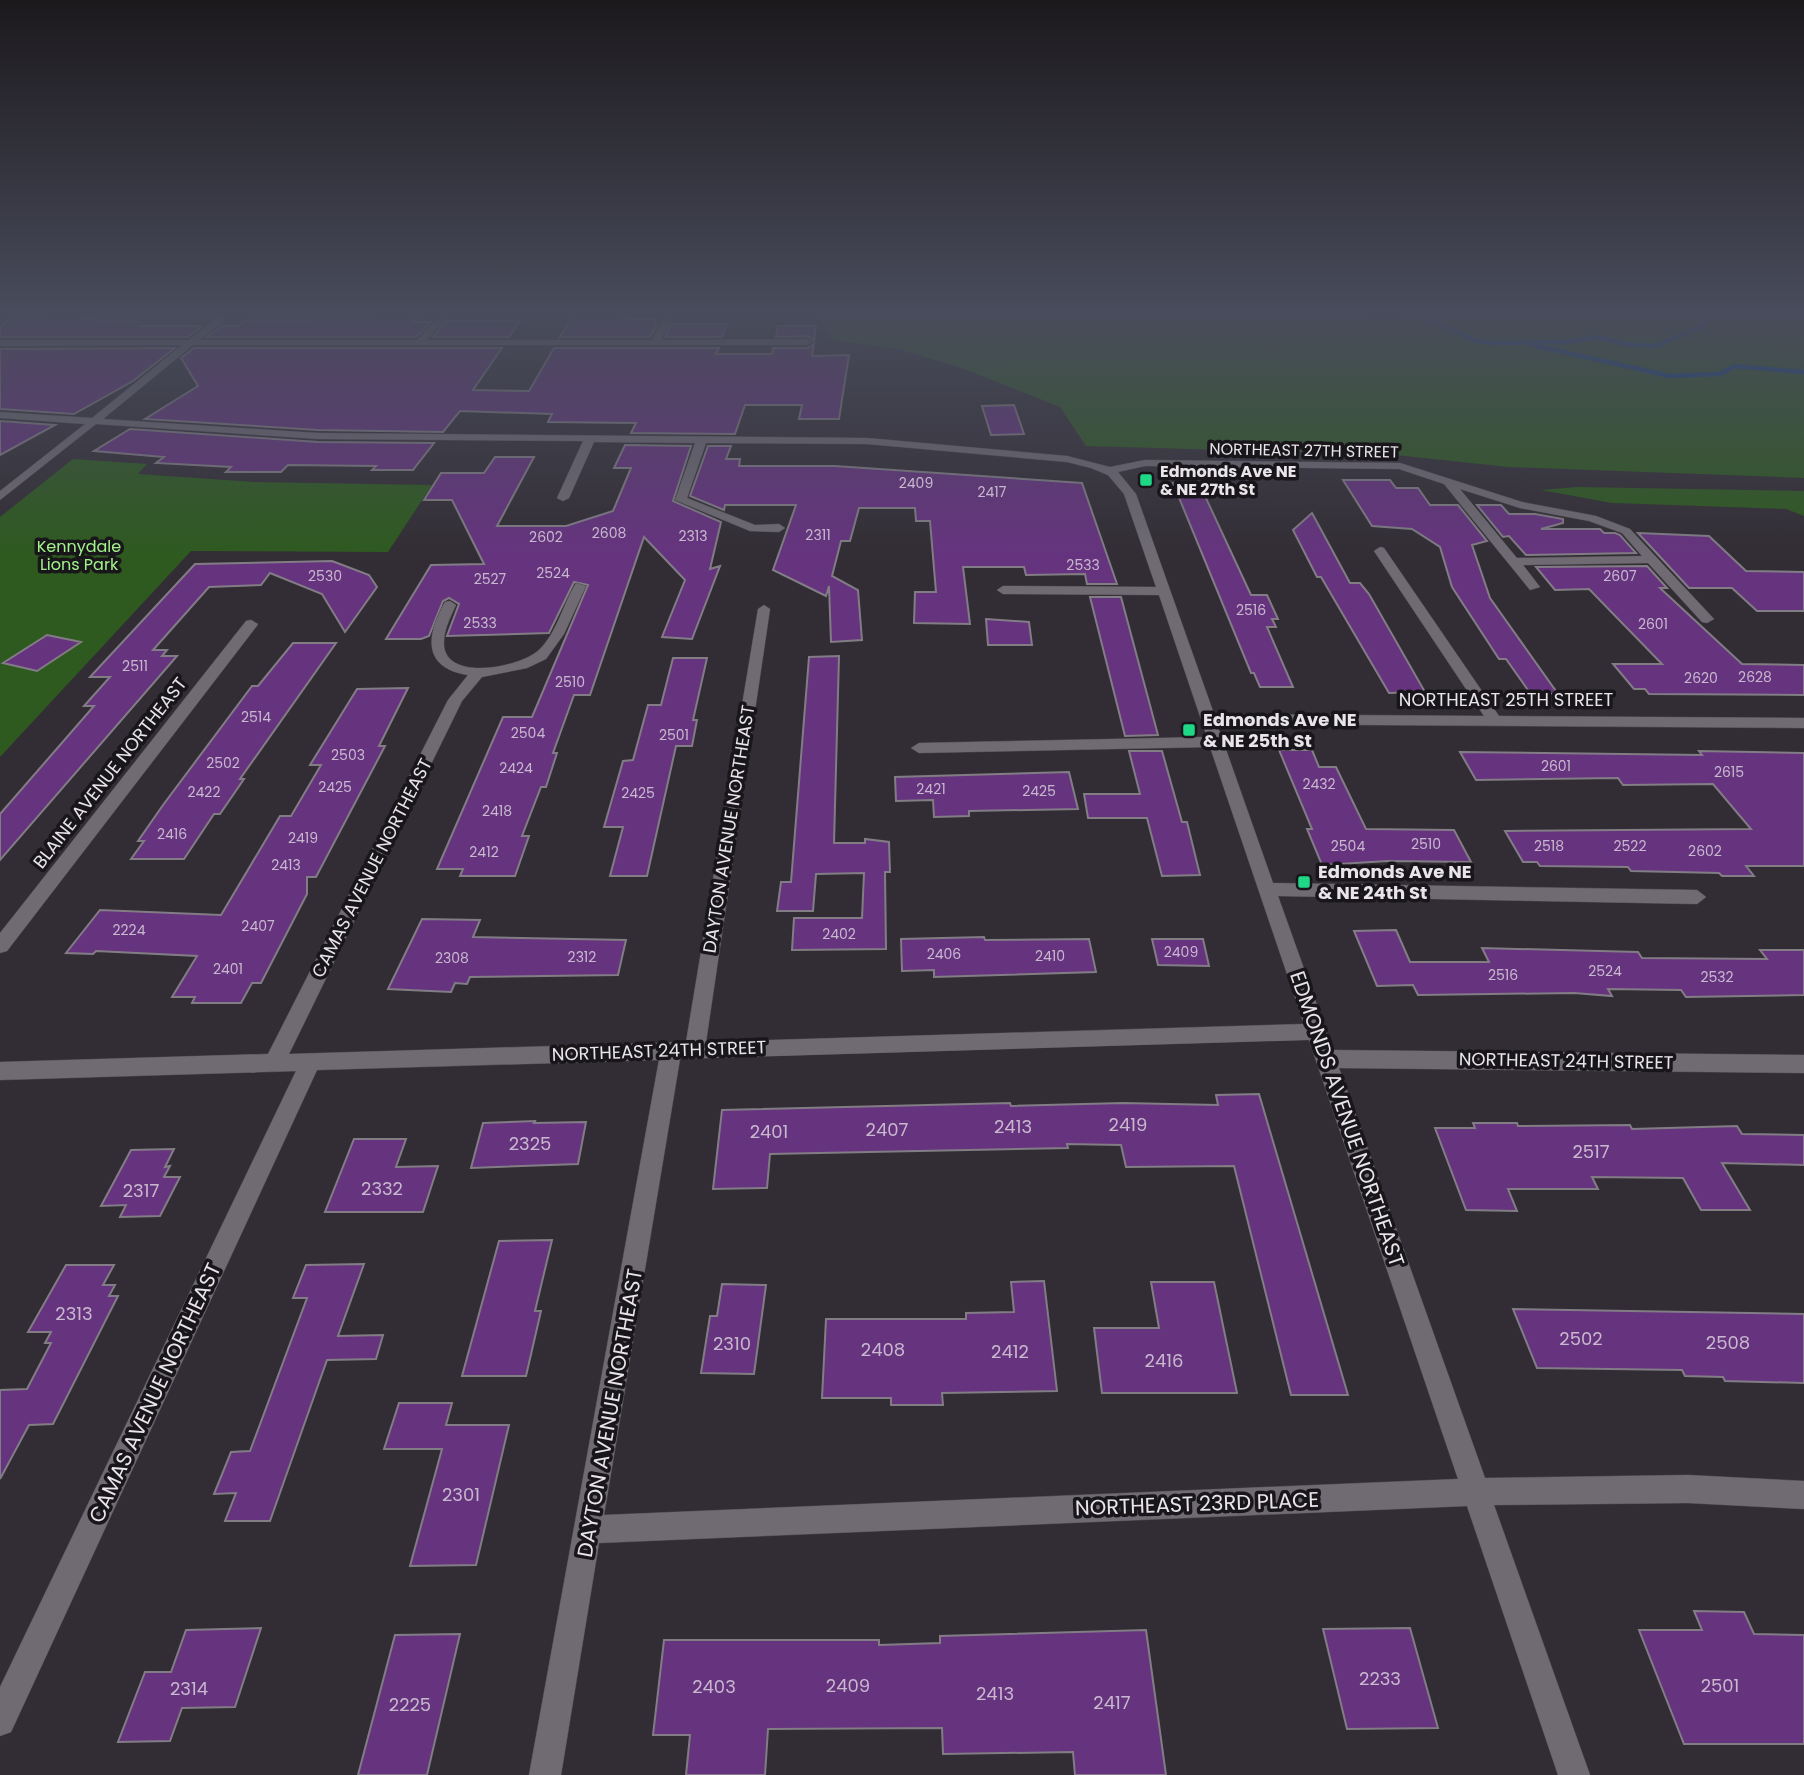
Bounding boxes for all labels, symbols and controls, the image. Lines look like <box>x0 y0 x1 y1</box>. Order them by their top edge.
street label: NORTHEAST 27TH STREET <box>1209 437 1399 464</box>
place label: Edmonds Ave NE & NE 27th St <box>1160 460 1296 501</box>
marker: Edmonds Ave NE & NE 27th St <box>1138 472 1154 488</box>
house number: 2409 <box>899 473 933 493</box>
house number: 2417 <box>978 482 1007 502</box>
house number: 2608 <box>592 523 626 543</box>
house number: 2311 <box>805 525 831 545</box>
house number: 2313 <box>678 526 708 546</box>
house number: 2602 <box>529 527 563 547</box>
park label: Kennydale Lions Park <box>37 535 121 576</box>
house number: 2533 <box>1066 555 1100 575</box>
house number: 2524 <box>536 563 570 583</box>
house number: 2530 <box>308 566 342 586</box>
house number: 2607 <box>1603 566 1637 586</box>
house number: 2527 <box>474 569 507 589</box>
house number: 2516 <box>1236 600 1266 620</box>
house number: 2533 <box>463 613 497 633</box>
house number: 2601 <box>1638 614 1668 634</box>
house number: 2511 <box>122 656 148 676</box>
house number: 2628 <box>1738 667 1772 687</box>
house number: 2620 <box>1684 668 1718 688</box>
street label: BLAINE AVENUE NORTHEAST <box>27 672 192 873</box>
house number: 2510 <box>555 672 585 692</box>
street label: NORTHEAST 25TH STREET <box>1399 687 1614 712</box>
street label: DAYTON AVENUE NORTHEAST <box>697 703 761 955</box>
house number: 2514 <box>241 707 271 727</box>
place label: Edmonds Ave NE & NE 25th St <box>1203 707 1356 753</box>
marker: Edmonds Ave NE & NE 25th St <box>1181 722 1197 738</box>
house number: 2504 <box>511 723 545 743</box>
house number: 2501 <box>659 725 689 745</box>
house number: 2503 <box>331 745 365 765</box>
house number: 2502 <box>206 753 240 773</box>
street label: CAMAS AVENUE NORTHEAST <box>305 754 438 982</box>
house number: 2601 <box>1541 756 1571 776</box>
house number: 2424 <box>499 758 533 778</box>
house number: 2615 <box>1714 762 1744 782</box>
house number: 2432 <box>1302 774 1336 794</box>
house number: 2425 <box>318 777 352 797</box>
house number: 2421 <box>916 779 946 799</box>
house number: 2425 <box>1022 781 1056 801</box>
house number: 2422 <box>188 782 220 802</box>
house number: 2425 <box>621 783 655 803</box>
house number: 2418 <box>482 801 512 821</box>
house number: 2416 <box>157 824 187 844</box>
house number: 2419 <box>288 828 318 848</box>
house number: 2510 <box>1411 834 1441 854</box>
house number: 2504 <box>1331 836 1365 856</box>
house number: 2518 <box>1534 836 1564 856</box>
house number: 2522 <box>1614 836 1646 856</box>
house number: 2602 <box>1688 841 1722 861</box>
house number: 2412 <box>469 842 499 862</box>
house number: 2413 <box>271 855 301 875</box>
place label: Edmonds Ave NE & NE 24th St <box>1318 859 1471 905</box>
marker: Edmonds Ave NE & NE 24th St <box>1296 874 1312 890</box>
house number: 2407 <box>241 916 275 936</box>
house number: 2224 <box>113 920 146 940</box>
house number: 2402 <box>822 924 856 944</box>
house number: 2409 <box>1164 942 1198 962</box>
house number: 2406 <box>927 944 961 964</box>
house number: 2410 <box>1035 946 1065 966</box>
house number: 2312 <box>568 947 596 967</box>
house number: 2308 <box>435 948 469 968</box>
house number: 2401 <box>213 959 243 979</box>
house number: 2524 <box>1588 961 1622 981</box>
house number: 2516 <box>1488 965 1518 985</box>
street label: EDMONDS AVENUE NORTHEAST <box>1283 967 1412 1270</box>
house number: 2532 <box>1700 967 1734 987</box>
street label: NORTHEAST 24TH STREET <box>551 1034 767 1067</box>
street label: NORTHEAST 24TH STREET <box>1459 1046 1674 1075</box>
house number: 2419 <box>1109 1112 1147 1137</box>
house number: 2413 <box>994 1114 1032 1139</box>
house number: 2407 <box>866 1117 909 1142</box>
house number: 2401 <box>750 1119 788 1144</box>
house number: 2325 <box>509 1131 551 1156</box>
house number: 2517 <box>1572 1139 1610 1164</box>
house number: 2332 <box>361 1176 403 1201</box>
house number: 2317 <box>123 1178 159 1203</box>
street label: CAMAS AVENUE NORTHEAST <box>81 1258 228 1527</box>
street label: DAYTON AVENUE NORTHEAST <box>570 1266 649 1559</box>
house number: 2313 <box>55 1301 93 1326</box>
house number: 2502 <box>1559 1326 1603 1351</box>
house number: 2508 <box>1706 1330 1750 1355</box>
house number: 2310 <box>713 1331 751 1356</box>
house number: 2408 <box>861 1337 905 1362</box>
house number: 2412 <box>991 1339 1029 1364</box>
house number: 2416 <box>1145 1348 1183 1373</box>
house number: 2301 <box>442 1482 480 1507</box>
street label: NORTHEAST 23RD PLACE <box>1074 1485 1320 1522</box>
house number: 2233 <box>1359 1666 1401 1691</box>
house number: 2409 <box>826 1673 870 1698</box>
house number: 2501 <box>1701 1673 1739 1698</box>
house number: 2403 <box>692 1674 736 1699</box>
house number: 2314 <box>170 1676 208 1701</box>
house number: 2413 <box>976 1681 1014 1706</box>
house number: 2417 <box>1093 1690 1131 1715</box>
house number: 2225 <box>389 1692 431 1717</box>

